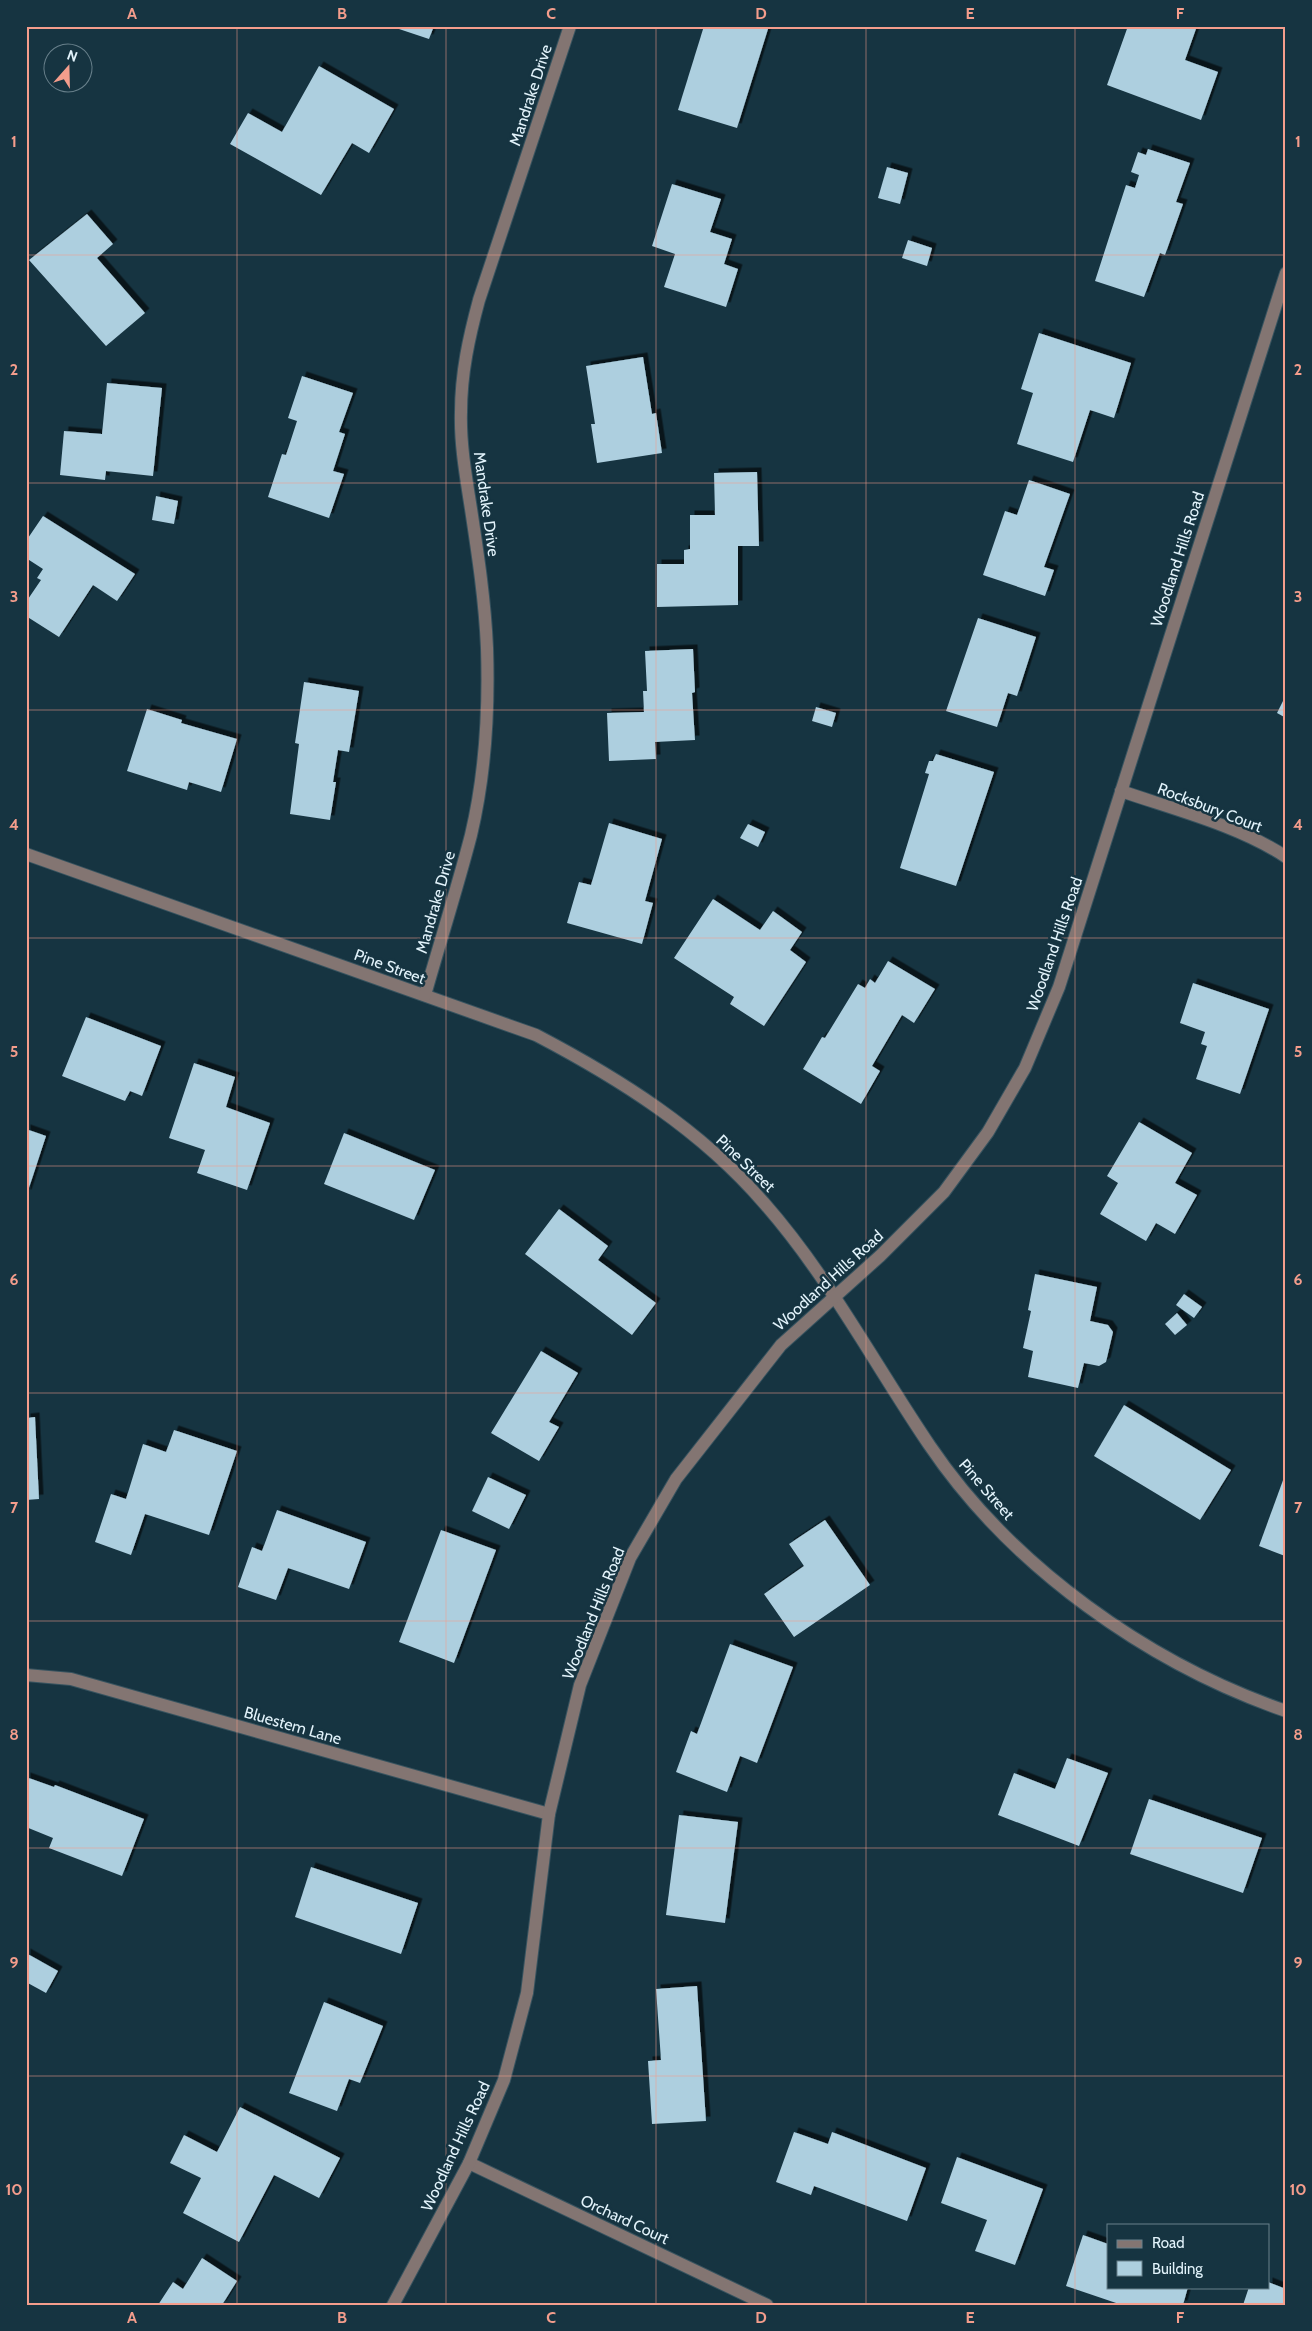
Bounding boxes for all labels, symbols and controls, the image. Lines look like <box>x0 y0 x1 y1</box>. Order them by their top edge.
text: A <box>127 4 137 23</box>
text: B <box>337 4 347 23</box>
text: C <box>546 4 556 23</box>
text: D <box>755 4 767 23</box>
text: E <box>965 4 975 23</box>
text: F <box>1176 4 1185 23</box>
north arrow <box>42 42 92 92</box>
street label: Mandrake Drive <box>505 42 556 148</box>
text: N <box>65 46 80 66</box>
text: 1 <box>11 132 17 151</box>
text: 1 <box>1295 132 1301 151</box>
text: 2 <box>10 360 18 379</box>
text: 2 <box>1294 360 1302 379</box>
street label: Mandrake Drive <box>470 450 503 558</box>
street label: Woodland Hills Road <box>1147 489 1208 629</box>
text: 3 <box>10 587 18 606</box>
text: 3 <box>1294 587 1302 606</box>
street label: Rocksbury Court <box>1155 779 1265 836</box>
text: 4 <box>9 815 19 834</box>
text: 4 <box>1293 815 1303 834</box>
street label: Mandrake Drive <box>412 849 459 955</box>
street label: Woodland Hills Road <box>1023 874 1086 1014</box>
street label: Pine Street <box>352 945 429 988</box>
text: 5 <box>10 1042 18 1061</box>
text: 5 <box>1294 1042 1302 1061</box>
street label: Pine Street <box>712 1131 779 1196</box>
street label: Woodland Hills Road <box>770 1226 887 1335</box>
text: 6 <box>10 1270 19 1289</box>
text: 6 <box>1294 1270 1303 1289</box>
street label: Pine Street <box>955 1455 1019 1524</box>
text: 7 <box>10 1498 19 1517</box>
text: 7 <box>1294 1498 1303 1517</box>
street label: Woodland Hills Road <box>558 1544 629 1682</box>
street label: Bluestem Lane <box>242 1703 344 1748</box>
text: 8 <box>9 1725 19 1744</box>
text: 8 <box>1293 1725 1303 1744</box>
text: 9 <box>10 1953 19 1972</box>
text: 9 <box>1294 1953 1303 1972</box>
street label: Woodland Hills Road <box>417 2078 494 2214</box>
text: 10 <box>5 2180 23 2199</box>
text: 10 <box>1289 2180 1307 2199</box>
street label: Orchard Court <box>578 2191 673 2248</box>
legend <box>1107 2224 1270 2288</box>
text: Road <box>1152 2234 1185 2252</box>
text: Building <box>1152 2260 1203 2278</box>
text: A <box>127 2308 137 2327</box>
text: B <box>337 2308 347 2327</box>
text: C <box>546 2308 556 2327</box>
text: D <box>755 2308 767 2327</box>
text: E <box>965 2308 975 2327</box>
text: F <box>1176 2308 1185 2327</box>

